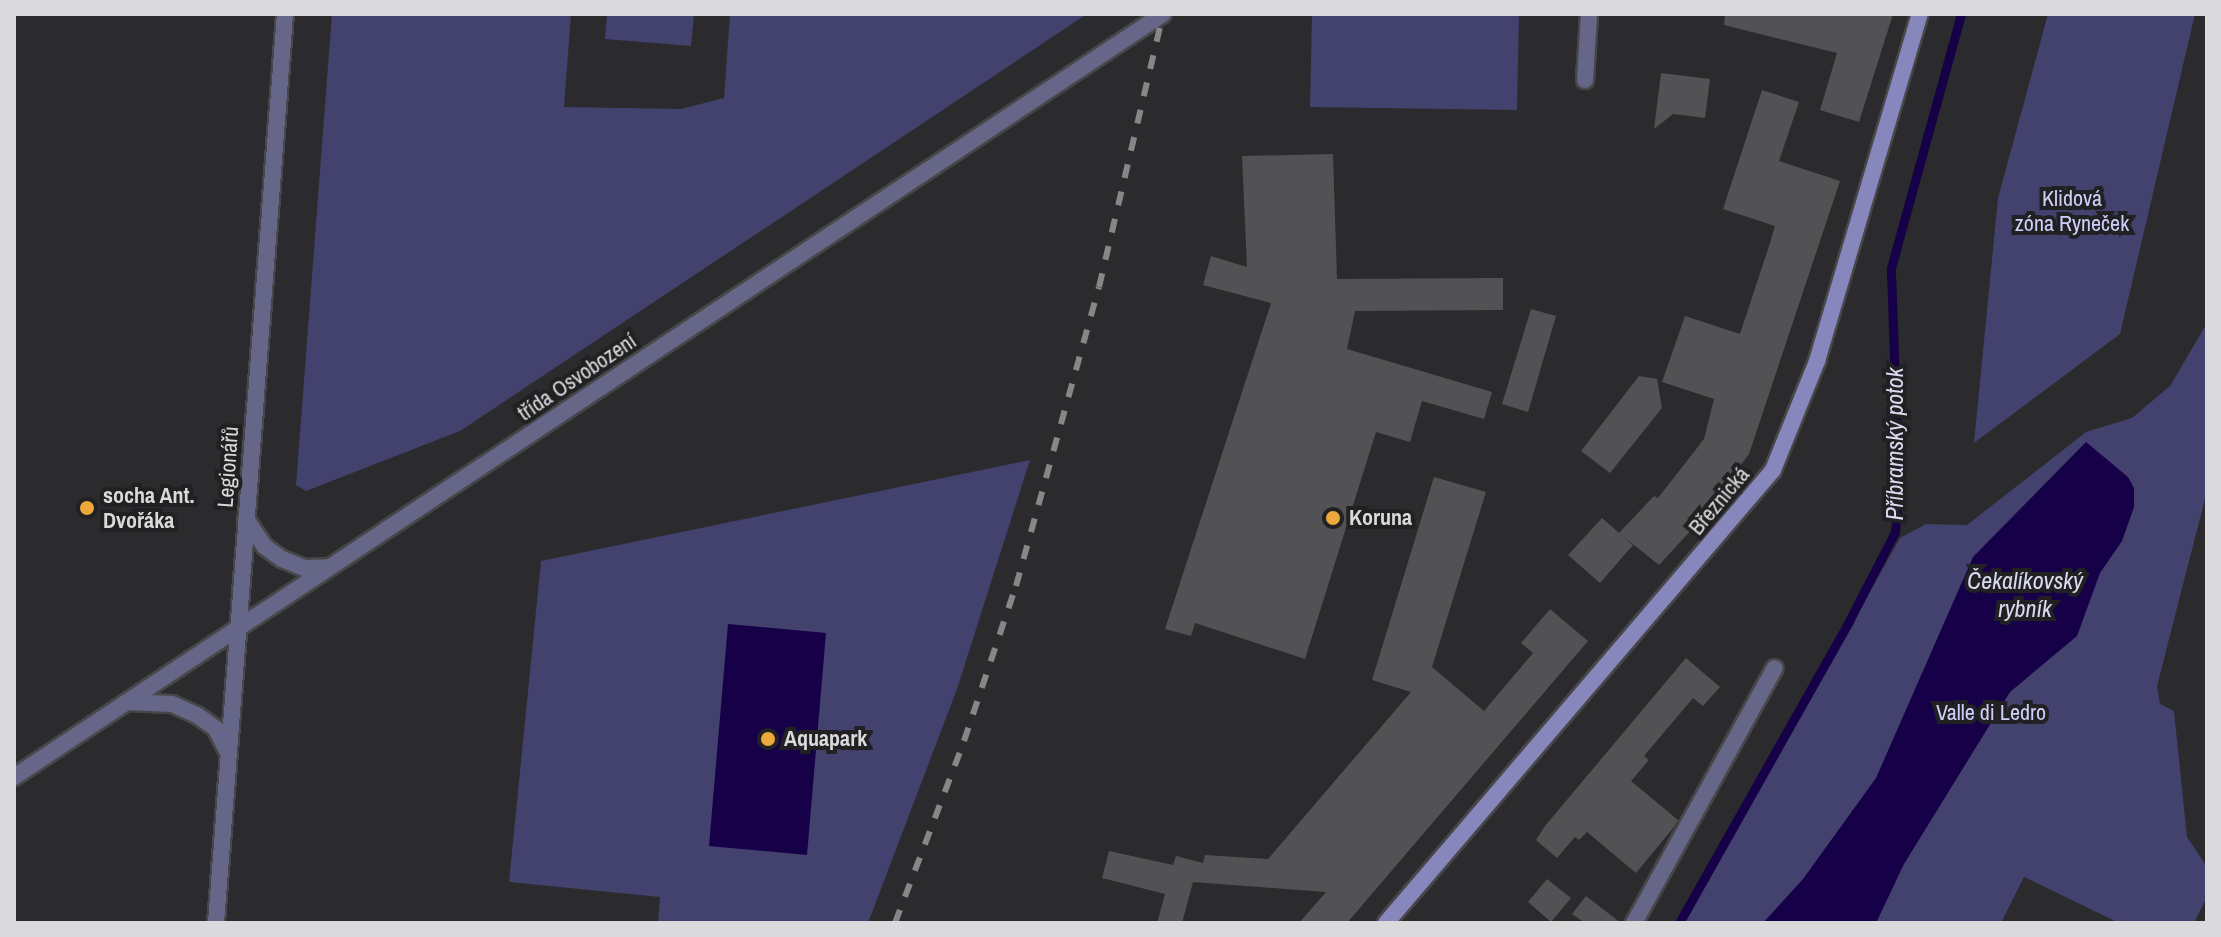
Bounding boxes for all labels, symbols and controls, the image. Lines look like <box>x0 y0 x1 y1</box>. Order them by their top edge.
park label: Klidová zóna Ryneček <box>2015 185 2129 236</box>
street label: třída Osvobození <box>513 328 641 426</box>
water label: Příbramský potok <box>1881 367 1909 521</box>
street label: Legionářů <box>212 426 244 508</box>
street label: Březnická <box>1683 462 1755 540</box>
place label: socha Ant. Dvořáka <box>103 482 195 534</box>
marker: socha Ant. Dvořáka <box>78 499 96 517</box>
place label: Koruna <box>1349 505 1412 531</box>
marker: Koruna <box>1324 509 1342 527</box>
water label: Čekalíkovský rybník <box>1967 567 2083 623</box>
park label: Valle di Ledro <box>1936 700 2046 726</box>
place label: Aquapark <box>784 726 867 752</box>
marker: Aquapark <box>759 730 777 748</box>

